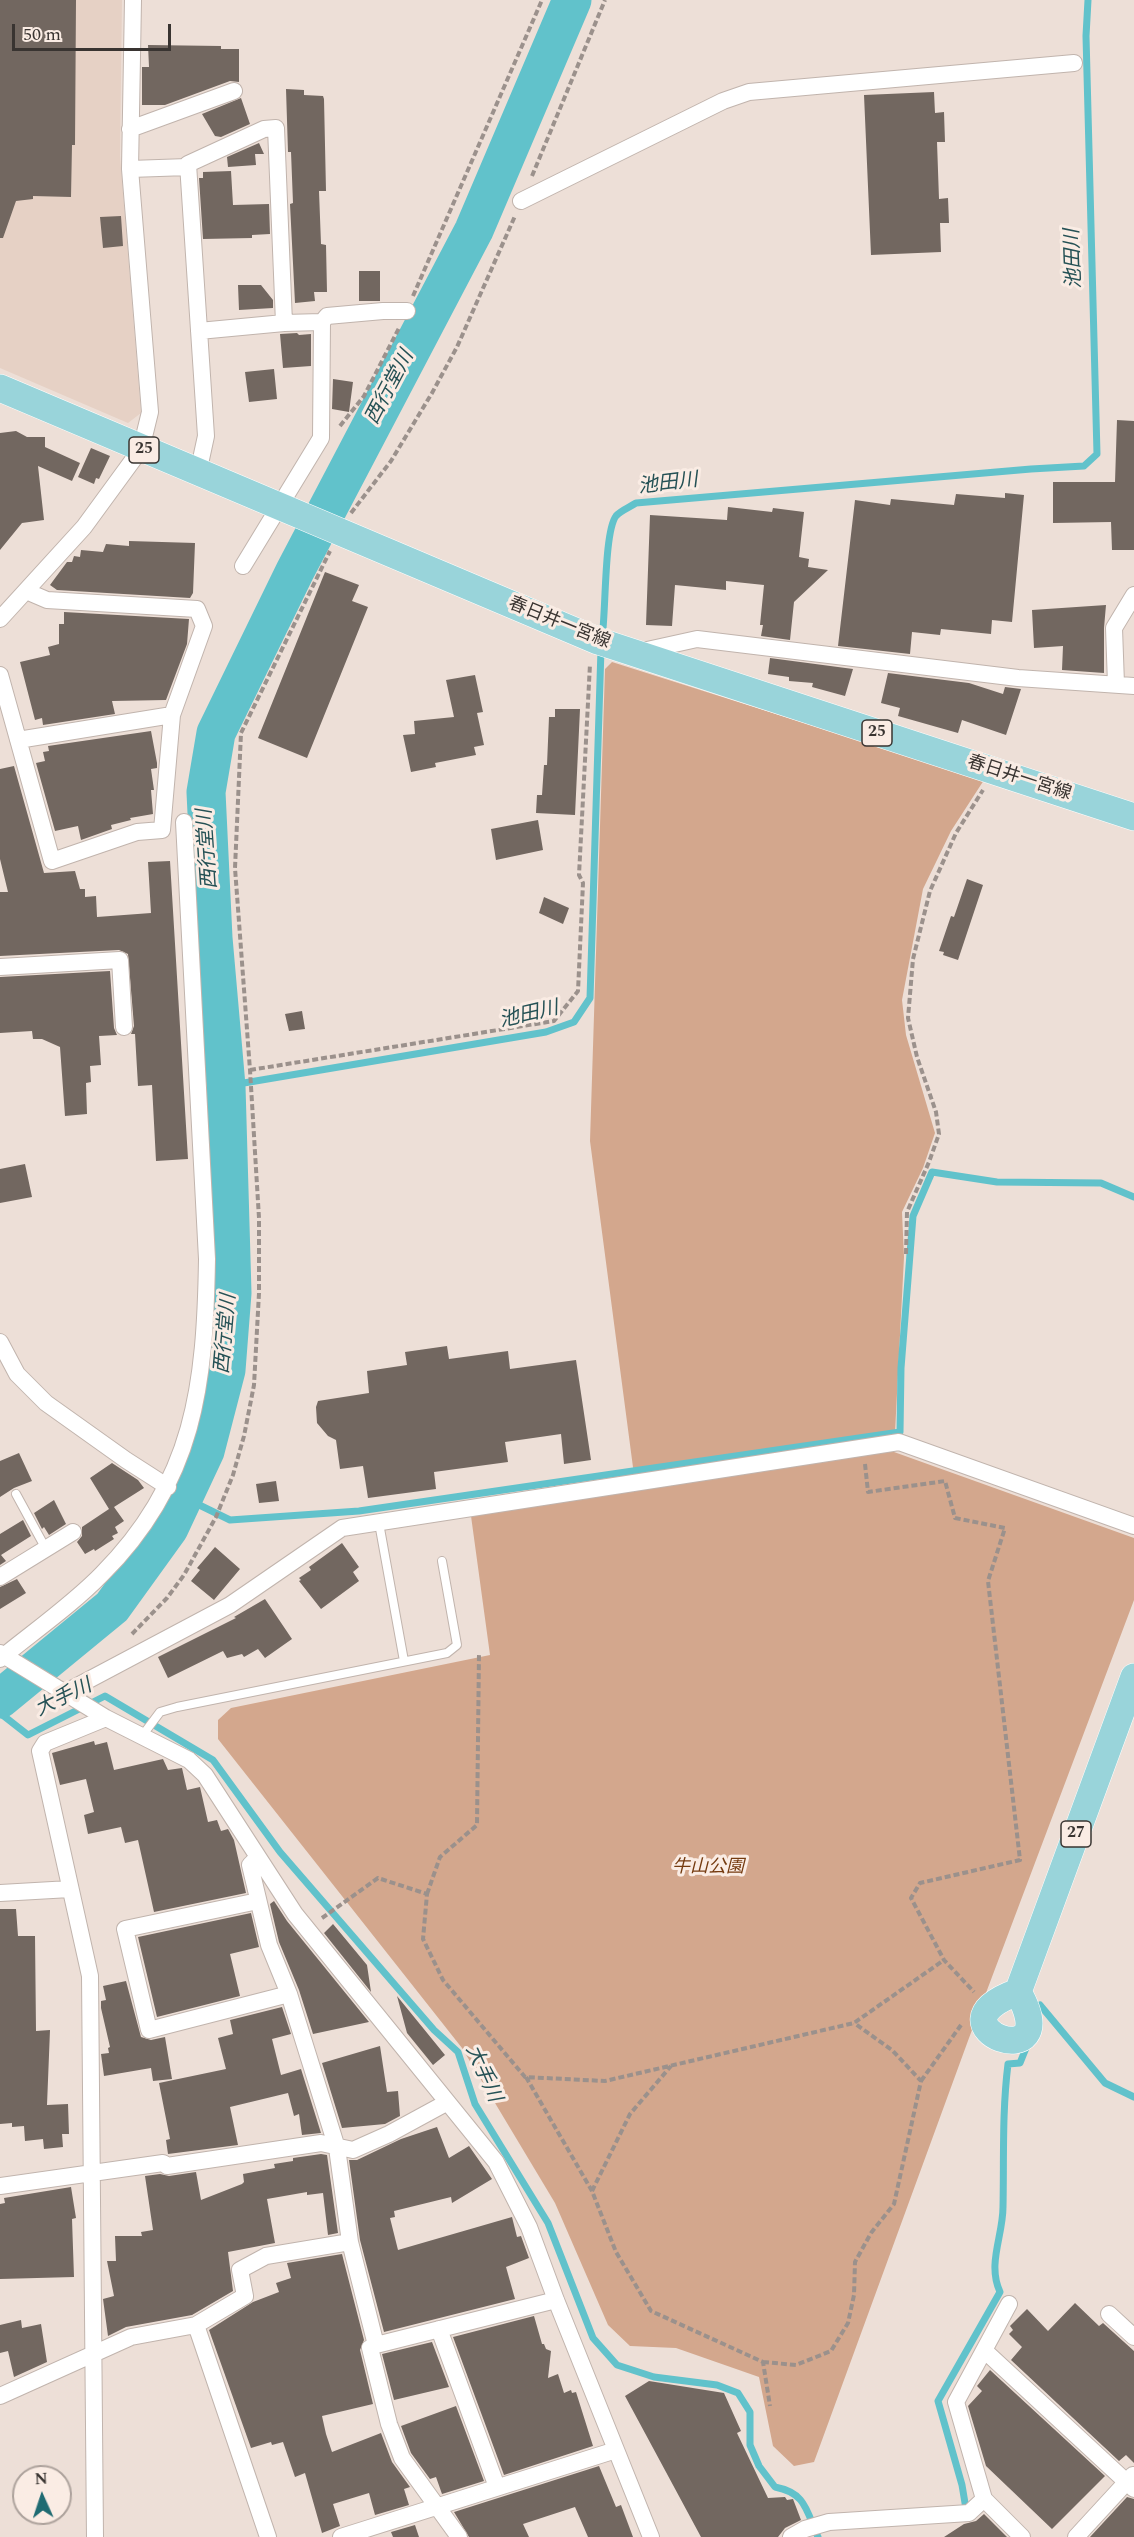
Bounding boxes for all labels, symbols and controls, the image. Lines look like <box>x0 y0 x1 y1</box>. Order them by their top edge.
scale bar <box>15 12 174 50</box>
text: 50 m <box>23 21 61 48</box>
water label: 池田川 <box>1062 229 1088 289</box>
water label: 西行堂川 <box>362 347 420 429</box>
road number: 25 <box>129 437 159 463</box>
water label: 池田川 <box>637 469 699 501</box>
street label: 春日井一宮線 <box>505 594 613 654</box>
road number: 25 <box>862 720 892 746</box>
street label: 春日井一宮線 <box>964 752 1074 806</box>
water label: 西行堂川 <box>194 808 224 890</box>
water label: 池田川 <box>497 998 561 1034</box>
water label: 西行堂川 <box>212 1293 242 1375</box>
water label: 大手川 <box>32 1675 96 1723</box>
road number: 27 <box>1061 1821 1091 1847</box>
park label: 牛山公園 <box>672 1857 744 1879</box>
water label: 大手川 <box>459 2042 505 2106</box>
north arrow <box>12 2465 72 2525</box>
text: N <box>34 2467 48 2491</box>

